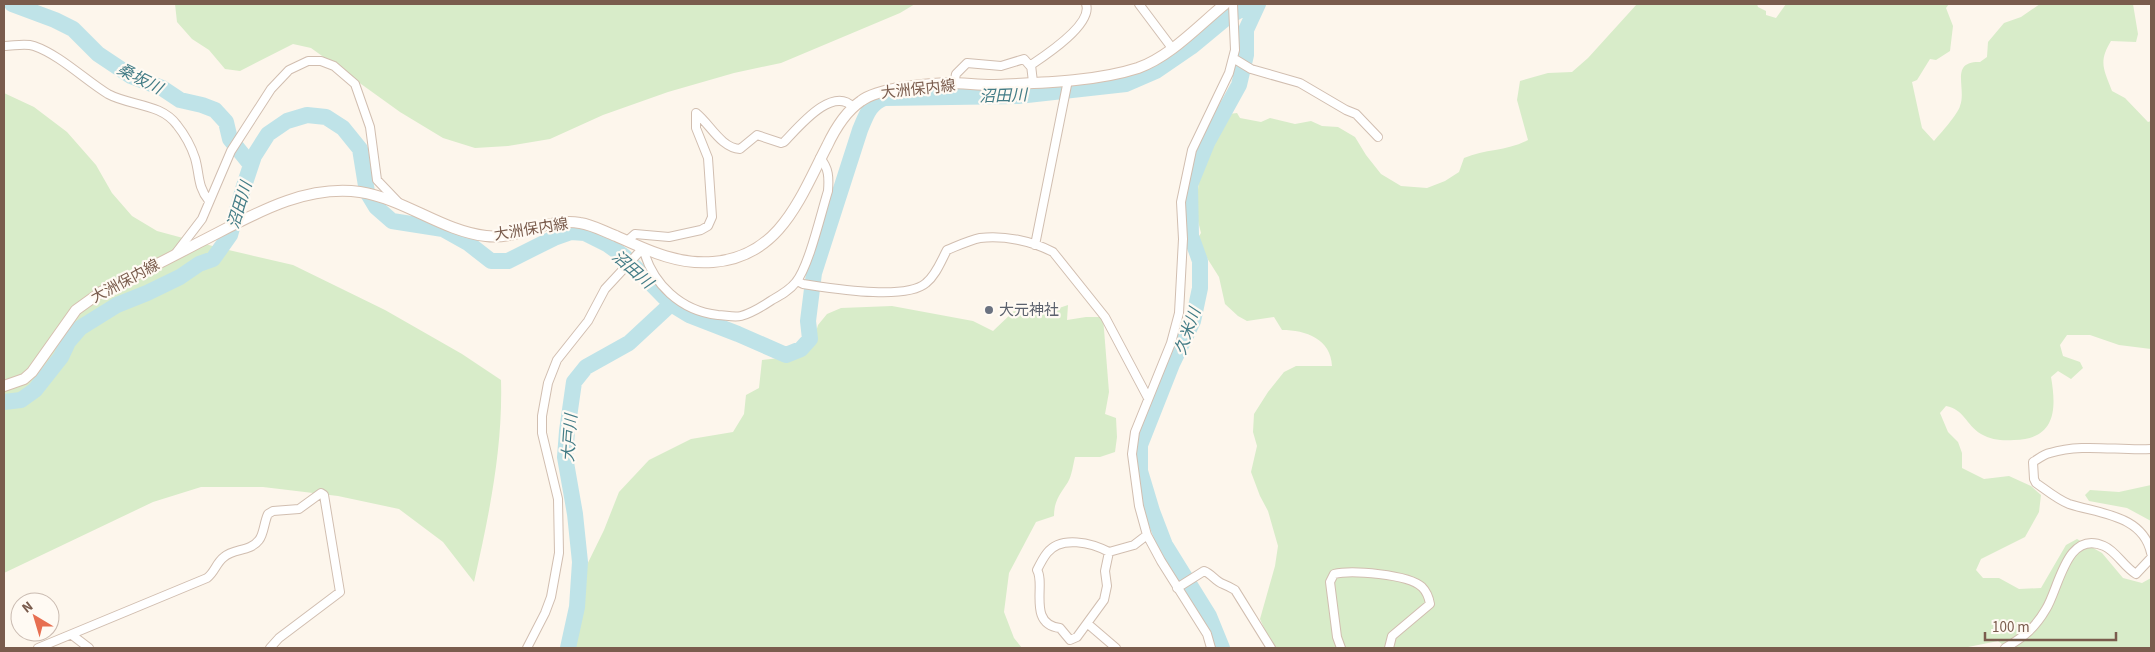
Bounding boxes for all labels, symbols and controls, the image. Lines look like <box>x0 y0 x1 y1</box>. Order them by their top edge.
water label: 桑坂川 <box>113 58 168 100</box>
street label: 大洲保内線 <box>880 75 956 104</box>
water label: 沼田川 <box>979 84 1029 108</box>
water label: 沼田川 <box>222 177 258 231</box>
street label: 大洲保内線 <box>492 213 570 246</box>
water label: 沼田川 <box>607 246 659 295</box>
street label: 大洲保内線 <box>87 255 163 308</box>
place label: 大元神社 <box>999 300 1059 321</box>
water label: 久米川 <box>1170 303 1207 358</box>
marker: 大元神社 <box>983 304 995 316</box>
water label: 大戸川 <box>557 411 583 463</box>
north arrow <box>10 592 60 642</box>
text: N <box>18 597 37 618</box>
scale bar <box>1985 610 2116 642</box>
text: 100 m <box>1992 617 2030 638</box>

